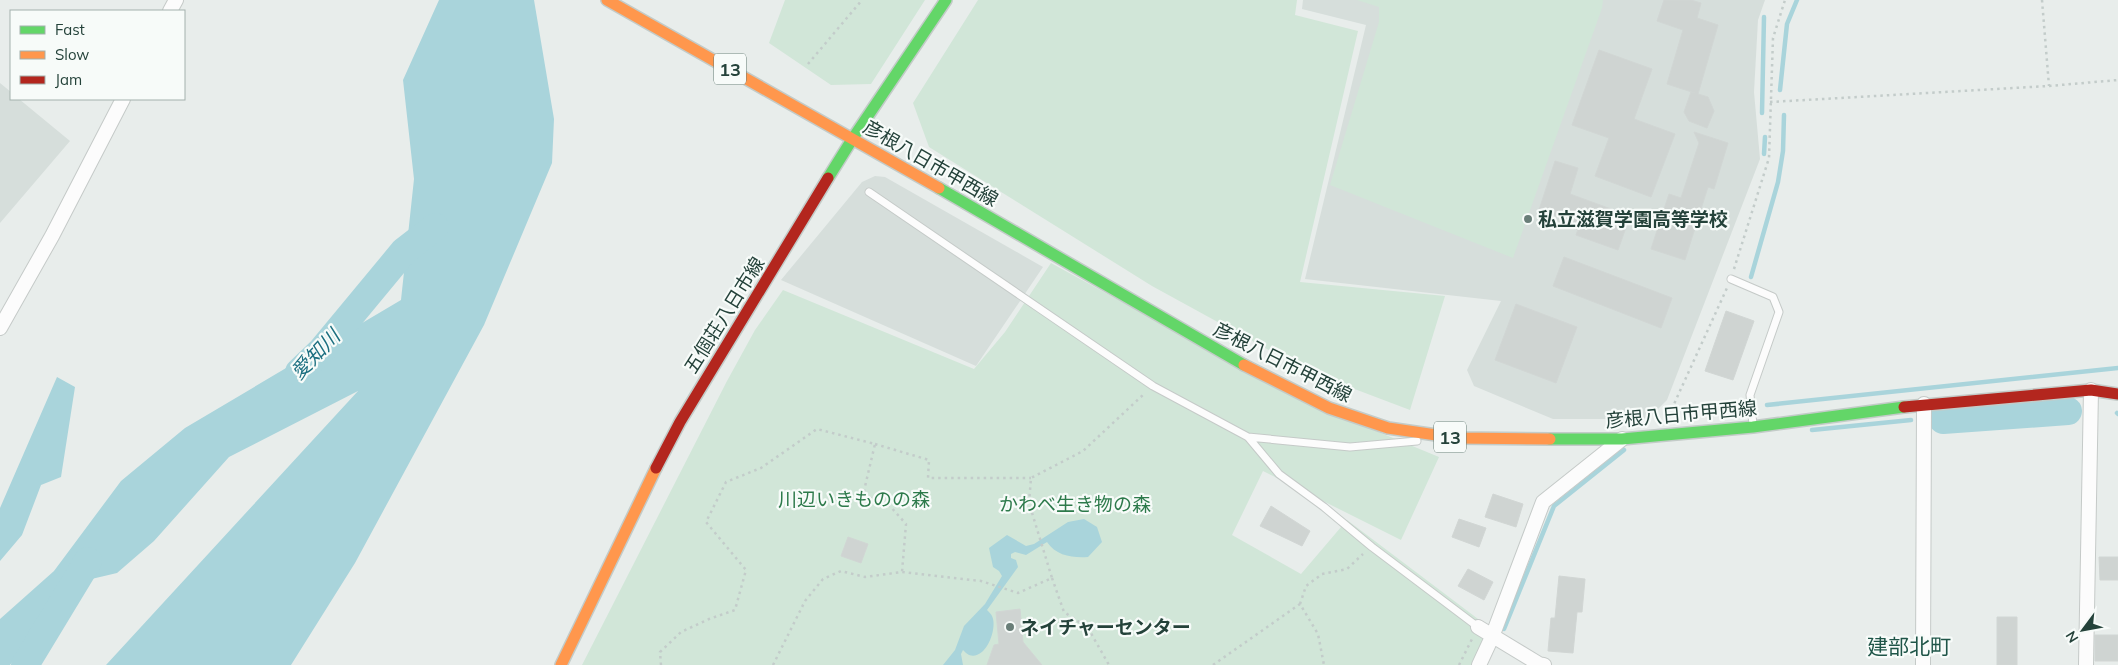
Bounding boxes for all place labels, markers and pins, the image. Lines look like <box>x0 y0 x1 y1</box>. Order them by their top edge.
place label: 私立滋賀学園高等学校 <box>1538 207 1728 231</box>
marker: 私立滋賀学園高等学校 <box>1522 213 1534 225</box>
place label: ネイチャーセンター <box>1020 615 1191 639</box>
marker: ネイチャーセンター <box>1004 621 1016 633</box>

